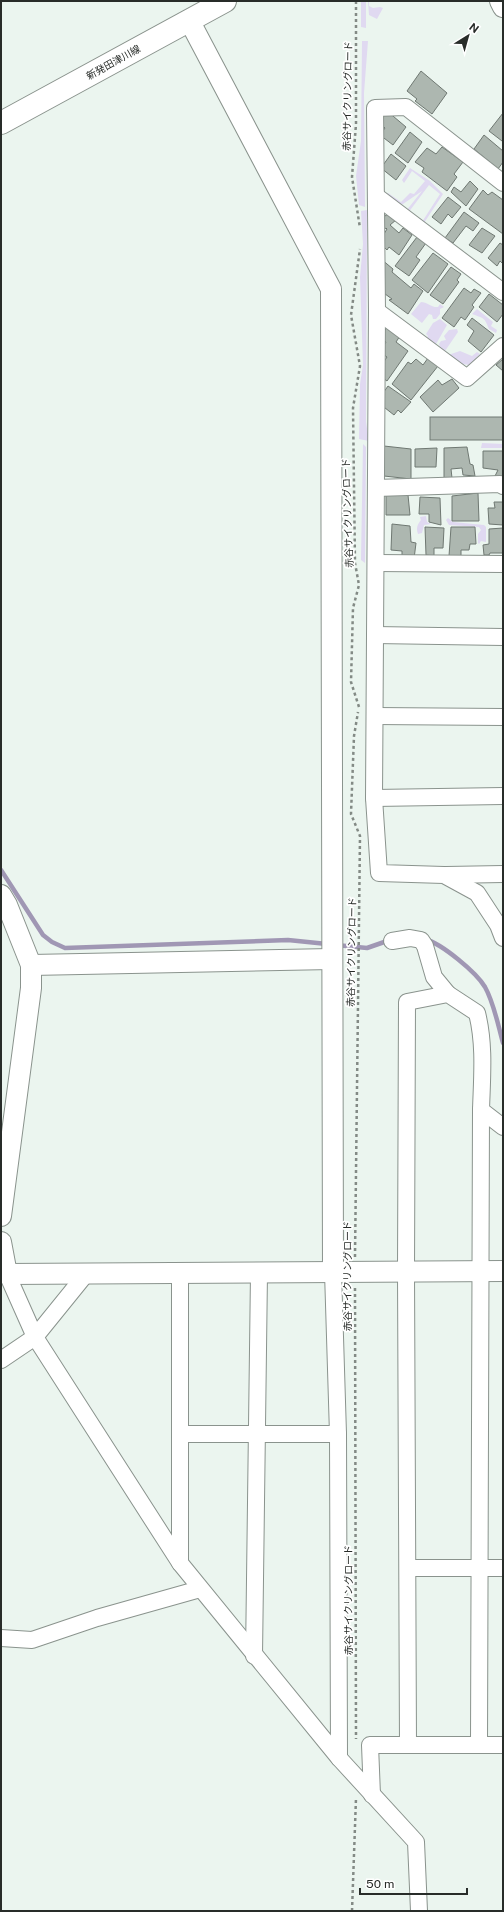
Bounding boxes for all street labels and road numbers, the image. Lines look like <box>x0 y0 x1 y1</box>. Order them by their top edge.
street label: 赤谷サイクリングロード <box>340 41 354 151</box>
street label: 新発田津川線 <box>84 42 142 82</box>
street label: 赤谷サイクリングロード <box>339 458 355 568</box>
street label: 赤谷サイクリングロード <box>344 897 358 1007</box>
street label: 赤谷サイクリングロード <box>341 1221 353 1331</box>
street label: 赤谷サイクリングロード <box>342 1545 354 1655</box>

